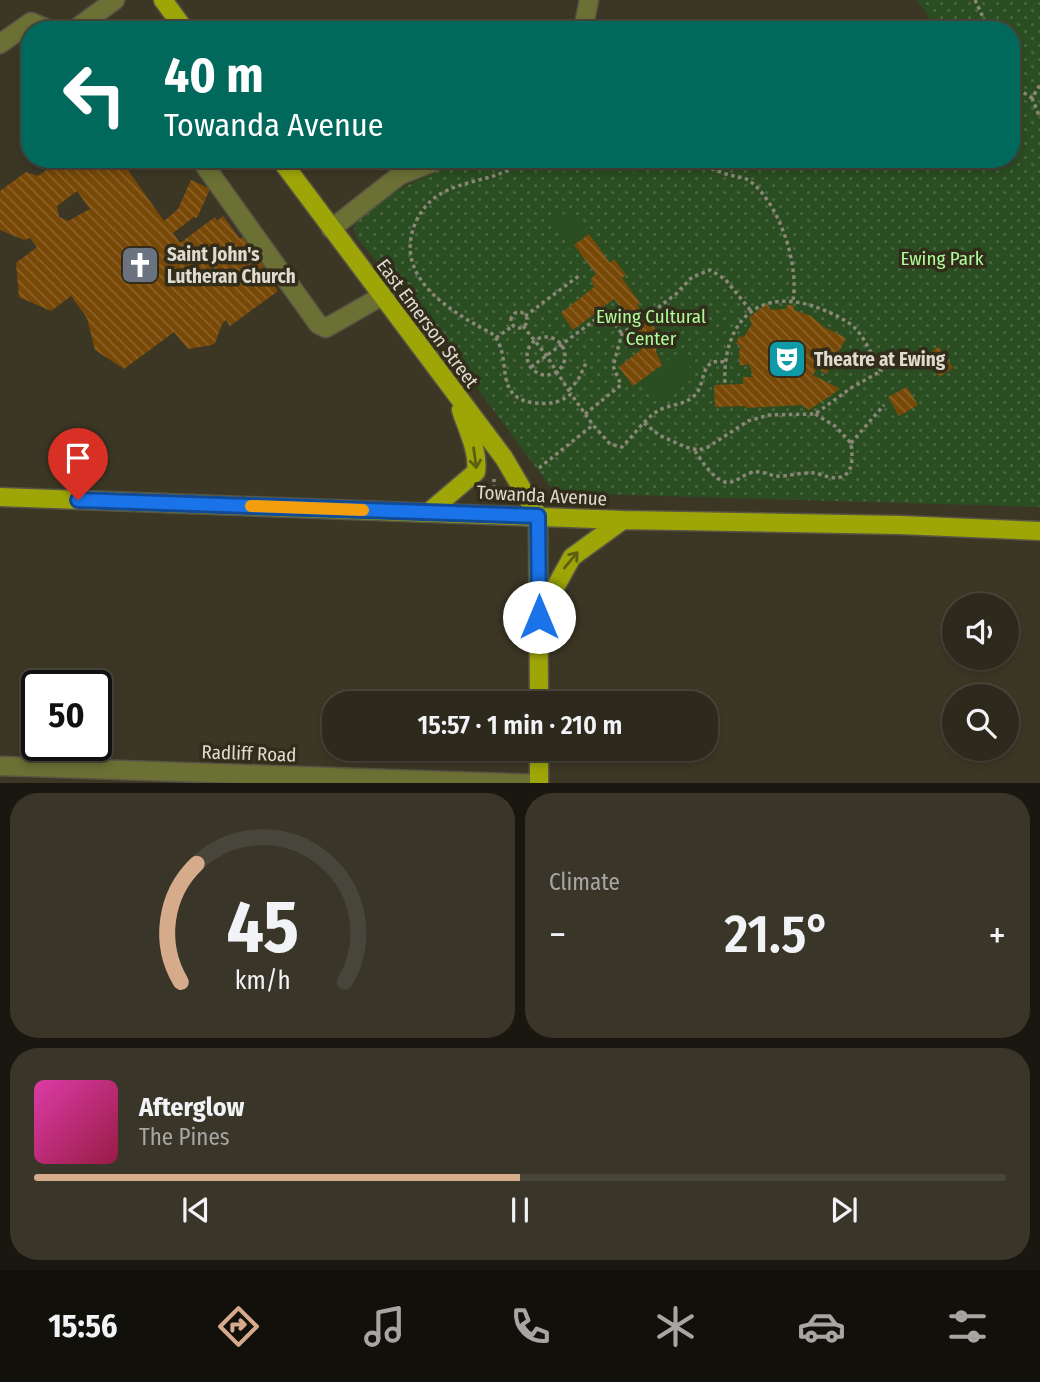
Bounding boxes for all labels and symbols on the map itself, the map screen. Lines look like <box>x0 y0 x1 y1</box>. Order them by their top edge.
place label: Saint John's Lutheran Church <box>167 243 296 288</box>
church icon: Saint John's Lutheran Church <box>119 244 161 286</box>
park label: Ewing Park <box>900 247 984 270</box>
street label: East Emerson Street <box>372 254 484 393</box>
park label: Ewing Cultural Center <box>596 305 706 350</box>
theatre icon: Theatre at Ewing <box>766 338 808 380</box>
place label: Theatre at Ewing <box>814 348 946 371</box>
pin <box>48 428 108 500</box>
one-way arrow <box>469 446 482 469</box>
street label: Towanda Avenue <box>476 481 608 510</box>
one-way arrow <box>563 551 579 569</box>
position arrow <box>502 580 576 654</box>
speed limit sign: 50 <box>21 670 112 761</box>
street label: Radliff Road <box>201 740 297 767</box>

